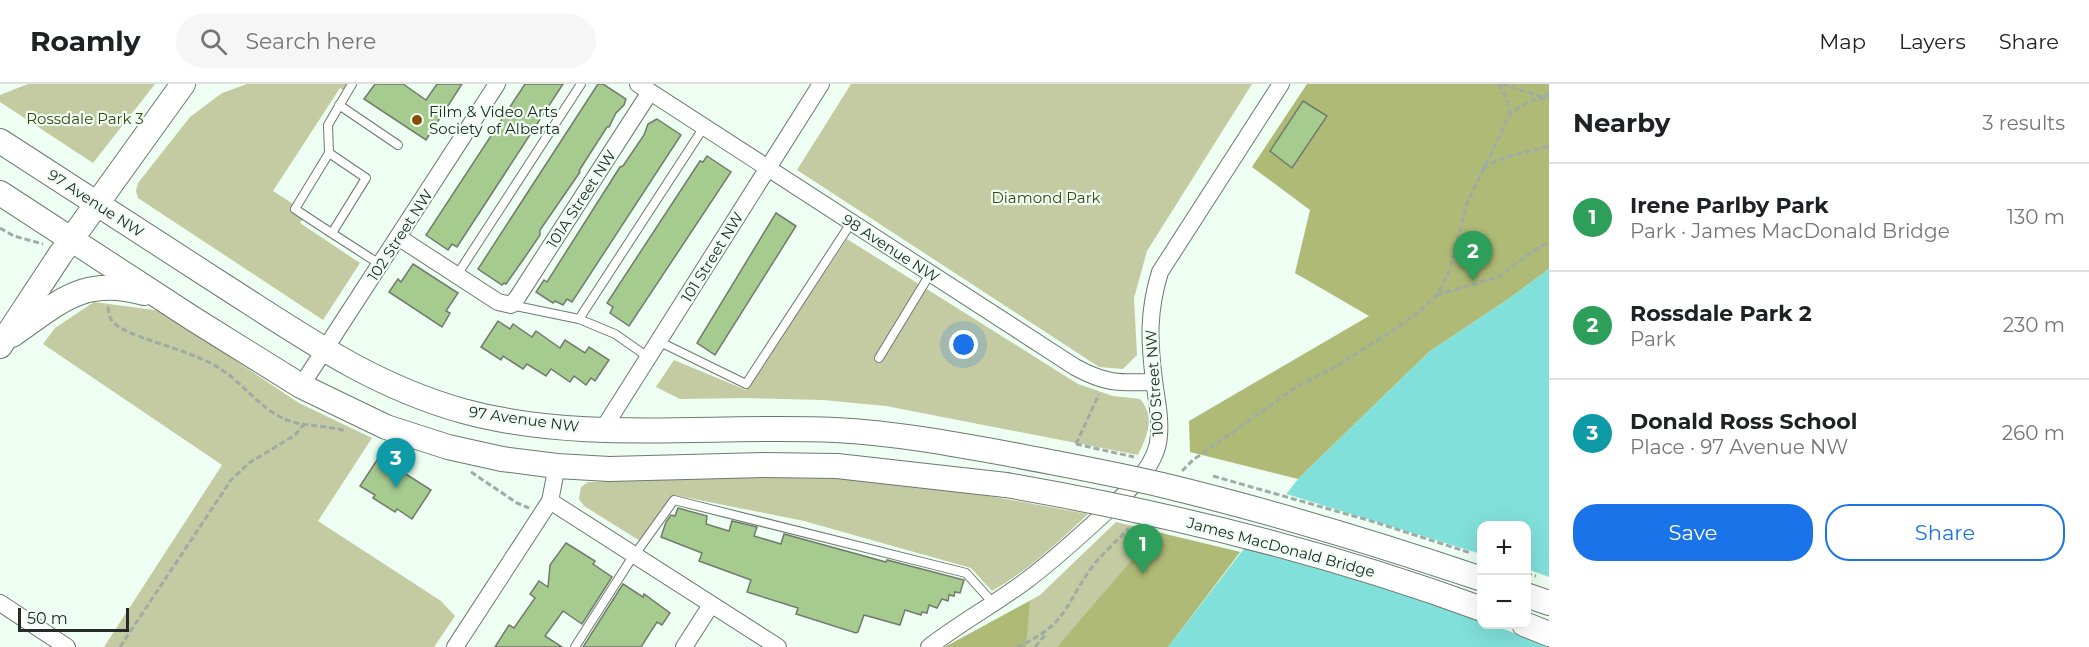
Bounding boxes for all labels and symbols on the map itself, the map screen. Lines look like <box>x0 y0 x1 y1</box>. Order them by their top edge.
place label: Film & Video Arts Society of Alberta <box>429 102 560 138</box>
park label: Rossdale Park 3 <box>26 109 144 128</box>
marker: Film & Video Arts Society of Alberta <box>410 113 424 127</box>
street label: 101A Street NW <box>542 146 620 252</box>
street label: 97 Avenue NW <box>44 165 148 241</box>
street label: 102 Street NW <box>363 185 437 285</box>
park label: Diamond Park <box>991 188 1101 207</box>
street label: 101 Street NW <box>677 208 747 306</box>
street label: 98 Avenue NW <box>839 210 943 287</box>
pin: 2 <box>1454 232 1492 281</box>
street label: 100 Street NW <box>1141 329 1167 437</box>
your location <box>949 330 978 359</box>
street label: 97 Avenue NW <box>468 402 581 436</box>
pin: 3 <box>376 438 416 488</box>
street label: James MacDonald Bridge <box>1184 512 1377 581</box>
pin: 1 <box>1124 524 1162 574</box>
scale bar <box>18 605 129 632</box>

